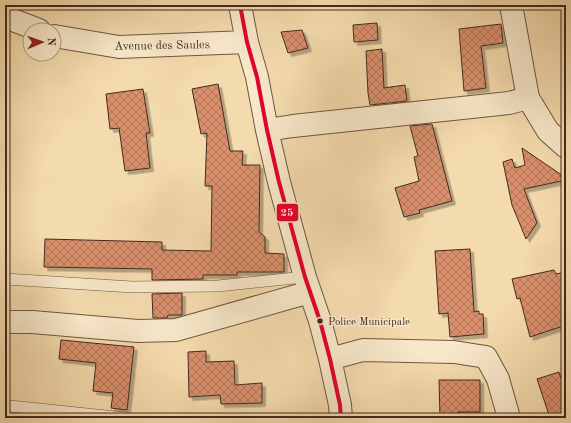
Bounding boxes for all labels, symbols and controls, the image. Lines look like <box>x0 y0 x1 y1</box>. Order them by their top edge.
north arrow <box>22 22 62 62</box>
text: N <box>45 37 56 47</box>
street label: Avenue des Saules <box>114 39 210 53</box>
line badge: 25 <box>276 203 299 222</box>
text: 25 <box>281 208 293 219</box>
marker: Police Municipale <box>315 316 325 326</box>
place label: Police Municipale <box>328 317 410 328</box>

